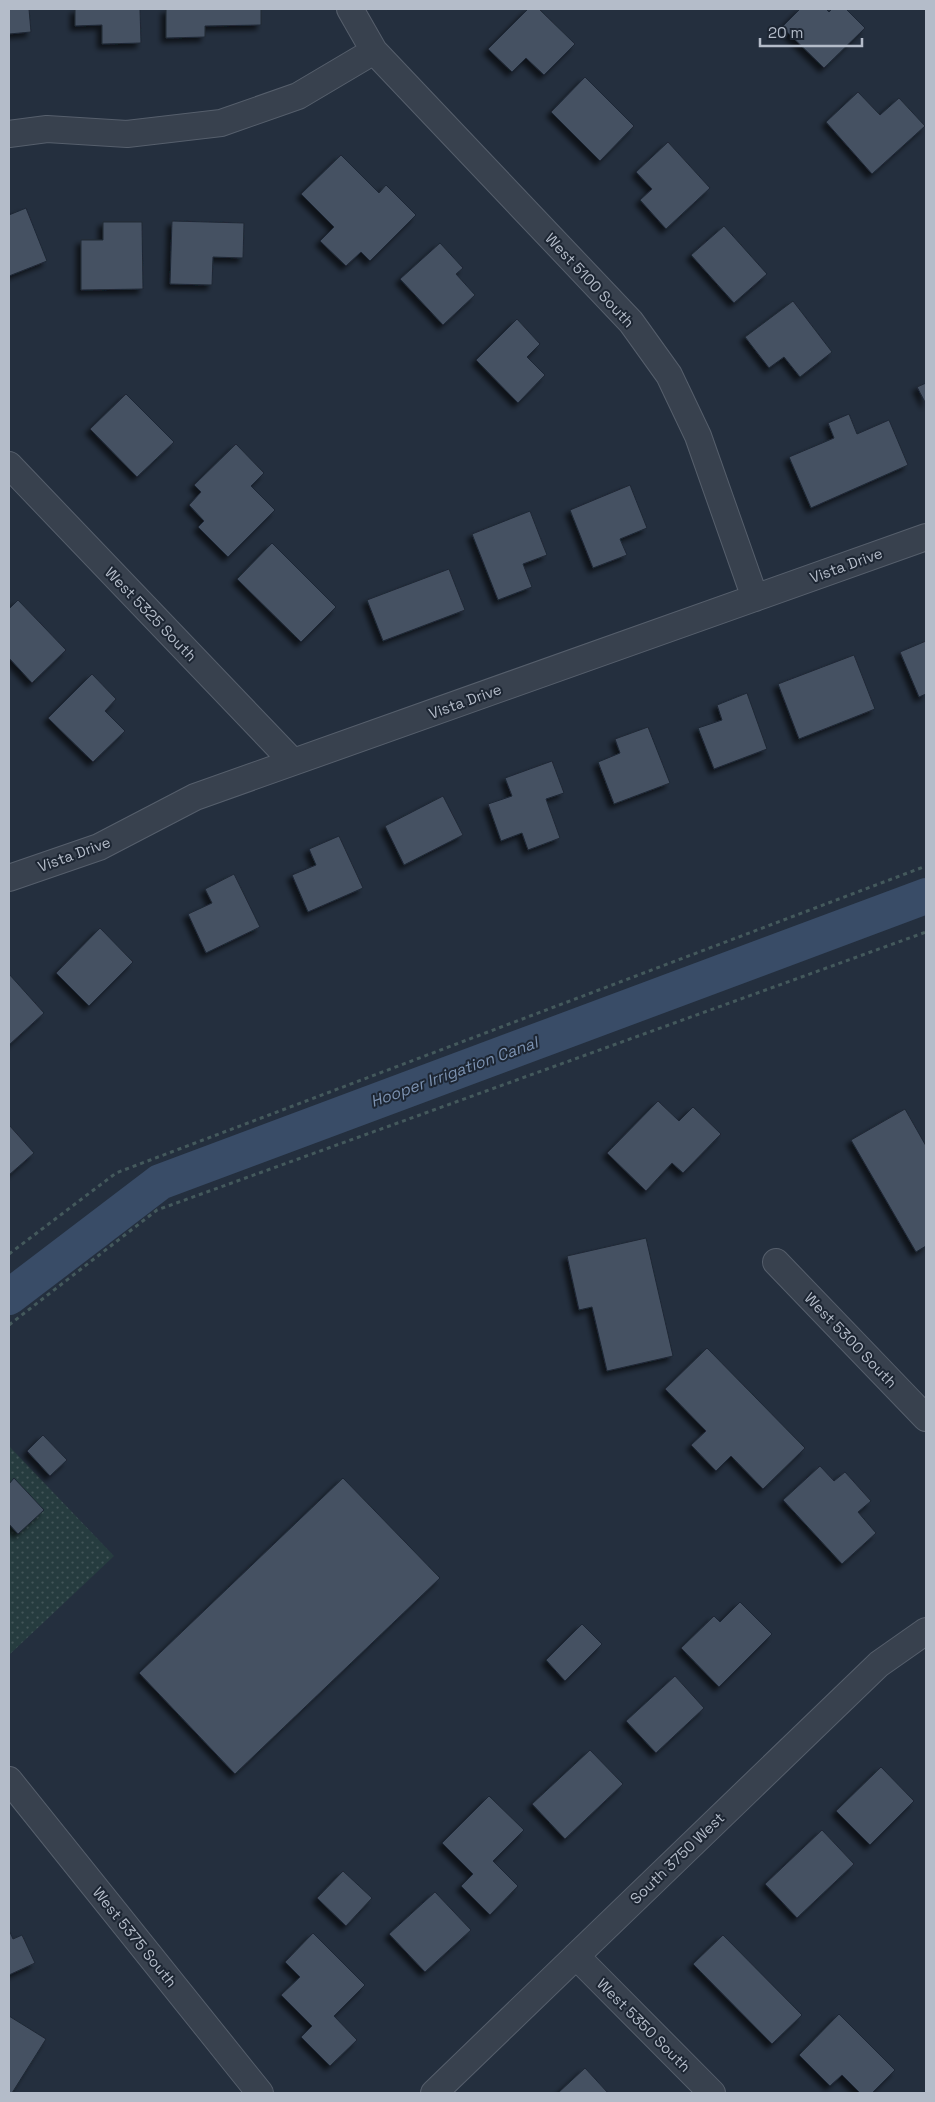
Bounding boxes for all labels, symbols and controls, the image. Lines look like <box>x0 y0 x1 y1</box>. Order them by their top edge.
scale bar <box>760 15 862 47</box>
text: 20 m <box>768 23 803 42</box>
street label: West 5100 South <box>541 229 639 331</box>
street label: Vista Drive <box>807 543 885 587</box>
street label: West 5325 South <box>101 563 201 665</box>
street label: Vista Drive <box>426 679 504 723</box>
street label: Vista Drive <box>35 832 113 876</box>
water label: Hooper Irrigation Canal <box>367 1031 542 1112</box>
street label: West 5300 South <box>801 1288 901 1392</box>
street label: South 3750 West <box>626 1808 728 1908</box>
street label: West 5375 South <box>89 1883 181 1991</box>
street label: West 5350 South <box>593 1974 695 2076</box>

